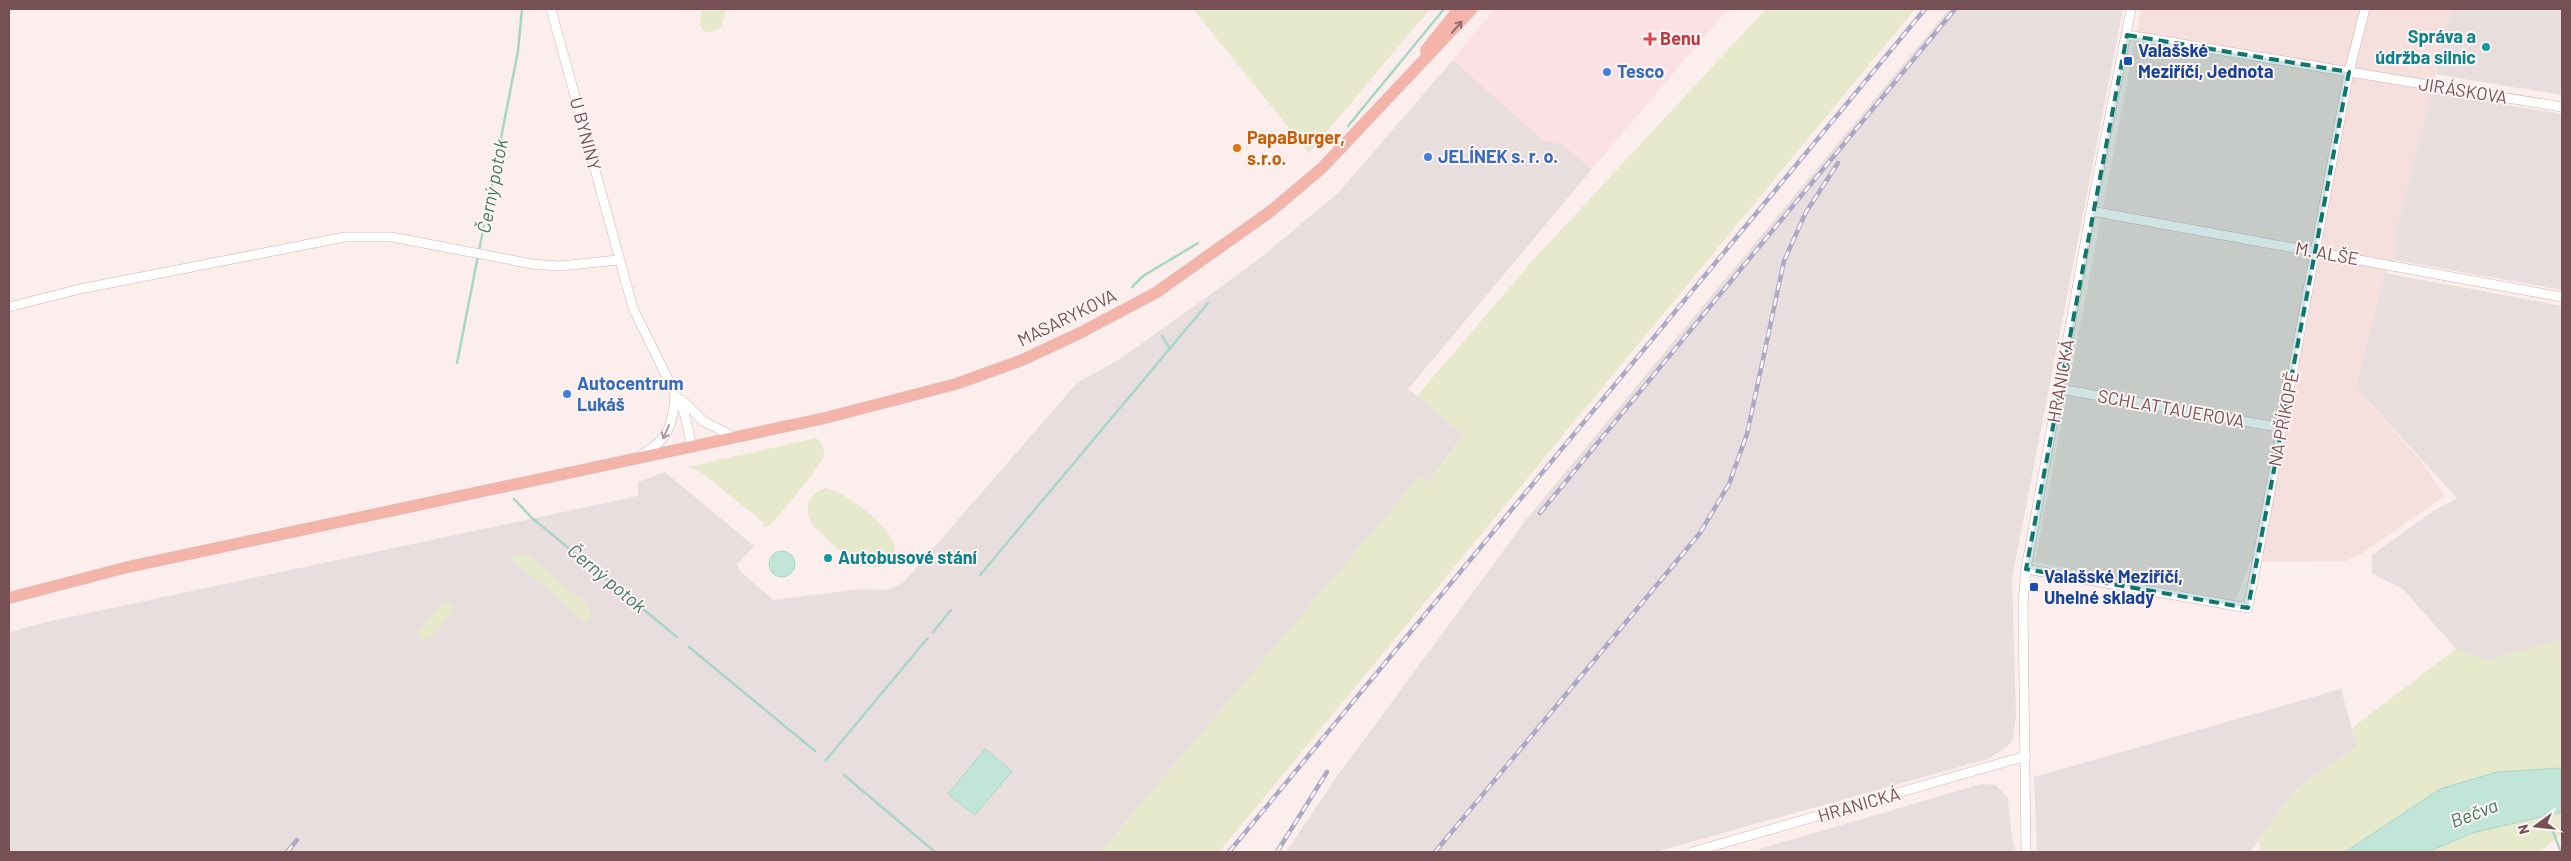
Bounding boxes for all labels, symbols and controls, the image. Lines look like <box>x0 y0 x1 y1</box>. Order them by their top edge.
one-way arrow <box>1451 20 1463 33</box>
place label: Správa a údržba silnic <box>2375 25 2476 68</box>
place label: Benu <box>1660 27 1701 49</box>
marker: Benu <box>1644 33 1656 45</box>
place label: Valašské Meziříčí, Jednota <box>2138 39 2273 82</box>
marker: Správa a údržba silnic <box>2480 41 2492 53</box>
marker: Valašské Meziříčí, Jednota <box>2122 55 2134 67</box>
place label: Tesco <box>1617 60 1664 82</box>
marker: Tesco <box>1601 66 1613 78</box>
street label: JIRÁSKOVA <box>2417 72 2509 108</box>
street label: U BYNINY <box>566 94 606 173</box>
place label: PapaBurger, s.r.o. <box>1247 126 1345 169</box>
water label: Černý potok <box>471 136 512 235</box>
marker: PapaBurger, s.r.o. <box>1231 142 1243 154</box>
place label: JELÍNEK s. r. o. <box>1438 145 1558 167</box>
marker: JELÍNEK s. r. o. <box>1422 151 1434 163</box>
street label: M. ALŠE <box>2294 237 2361 269</box>
street label: MASARYKOVA <box>1014 284 1120 351</box>
street label: HRANICKÁ <box>2042 337 2078 424</box>
street label: NA PŘÍKOPĚ <box>2263 369 2303 468</box>
place label: Autocentrum Lukáš <box>577 372 683 415</box>
street label: SCHLATTAUEROVA <box>2096 384 2246 432</box>
marker: Autocentrum Lukáš <box>561 388 573 400</box>
one-way arrow <box>661 424 671 439</box>
water label: Černý potok <box>563 538 652 618</box>
place label: Autobusové stání <box>838 546 978 568</box>
marker: Autobusové stání <box>822 552 834 564</box>
place label: Valašské Meziříčí, Uhelné sklady <box>2044 565 2183 608</box>
marker: Valašské Meziříčí, Uhelné sklady <box>2028 581 2040 593</box>
street label: HRANICKÁ <box>1815 782 1902 826</box>
water label: Bečva <box>2447 793 2501 832</box>
north arrow <box>2511 801 2561 851</box>
text: N <box>2514 823 2532 836</box>

